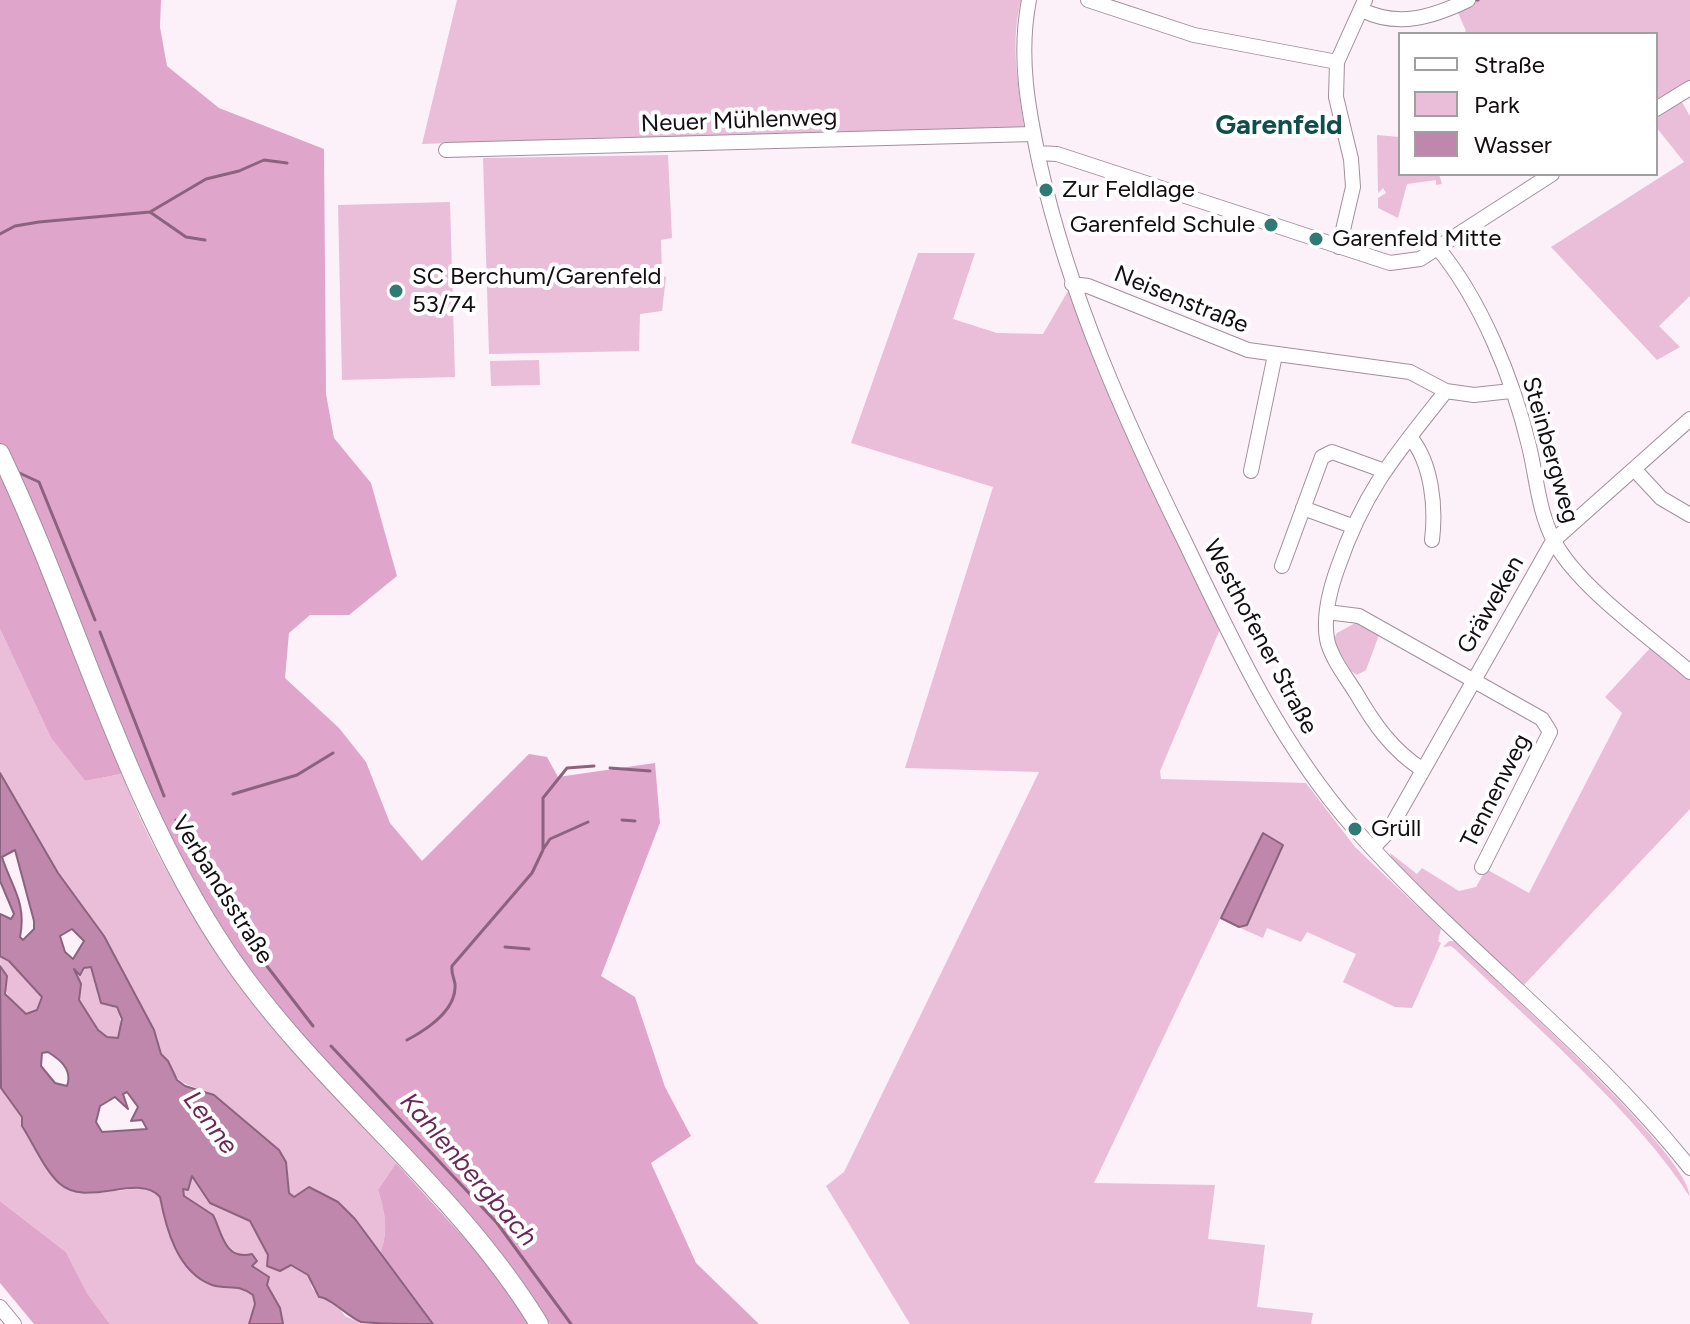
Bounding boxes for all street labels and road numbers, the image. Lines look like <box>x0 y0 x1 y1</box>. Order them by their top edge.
street label: Neuer Mühlenweg <box>640 103 838 139</box>
street label: Neisenstraße <box>1110 260 1252 340</box>
street label: Steinbergweg <box>1515 373 1585 527</box>
street label: Westhofener Straße <box>1197 535 1323 739</box>
street label: Gräweken <box>1452 551 1530 659</box>
street label: Tennenweg <box>1455 729 1537 853</box>
street label: Verbandsstraße <box>165 811 279 969</box>

